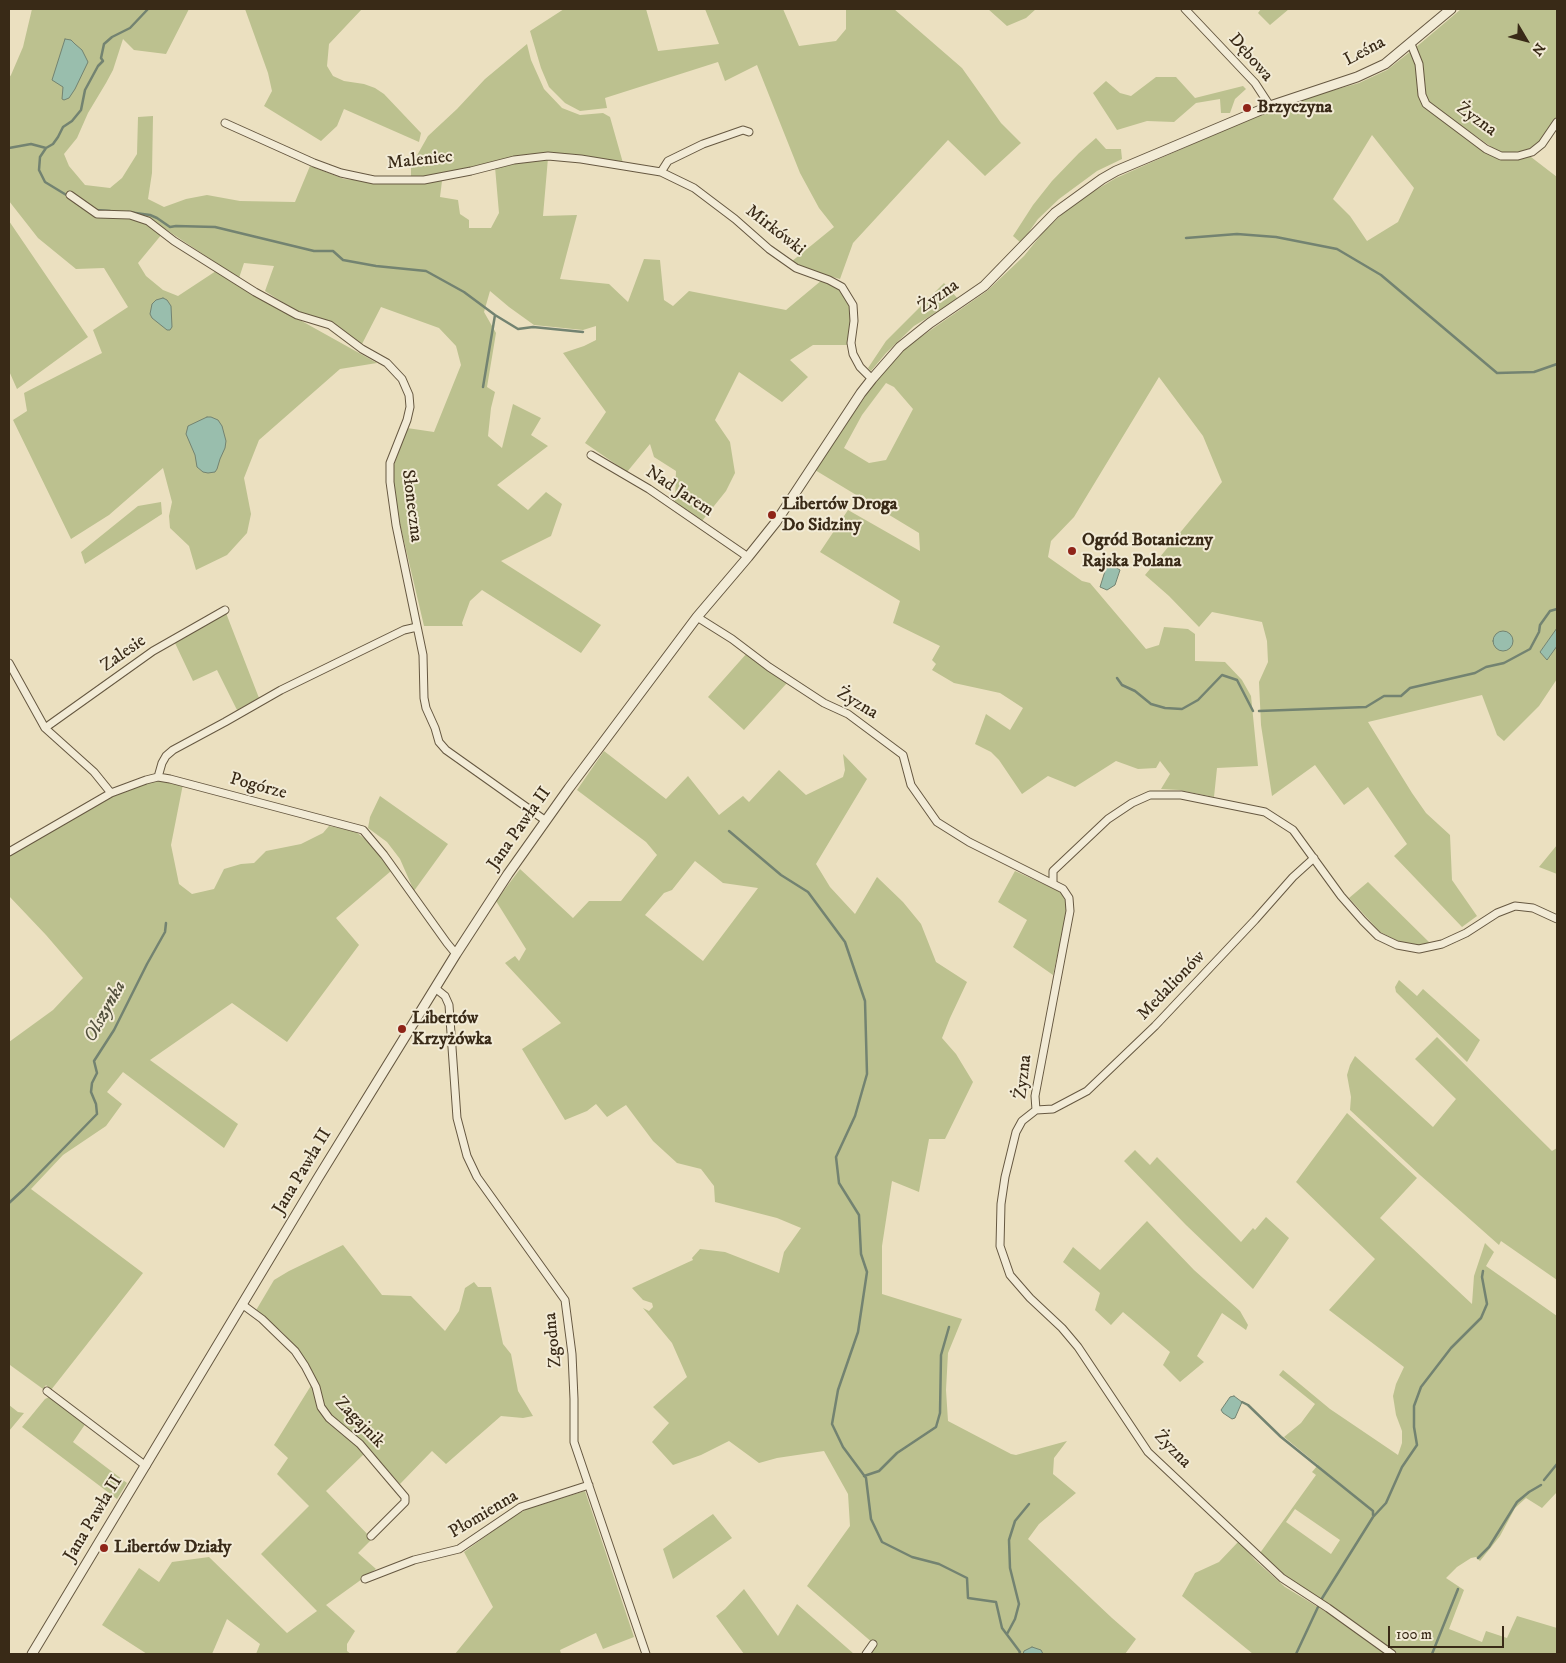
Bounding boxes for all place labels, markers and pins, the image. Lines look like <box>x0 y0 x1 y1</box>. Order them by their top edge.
place label: Brzyczyna <box>1257 97 1332 119</box>
marker: Brzyczyna <box>1241 102 1253 114</box>
place label: Libertów Droga Do Sidziny <box>782 494 897 536</box>
marker: Libertów Droga Do Sidziny <box>766 509 778 521</box>
place label: Ogród Botaniczny Rajska Polana <box>1082 530 1213 572</box>
marker: Ogród Botaniczny Rajska Polana <box>1066 545 1078 557</box>
place label: Libertów Krzyżówka <box>412 1008 492 1050</box>
marker: Libertów Krzyżówka <box>396 1023 408 1035</box>
place label: Libertów Działy <box>114 1537 231 1559</box>
marker: Libertów Działy <box>98 1542 110 1554</box>

